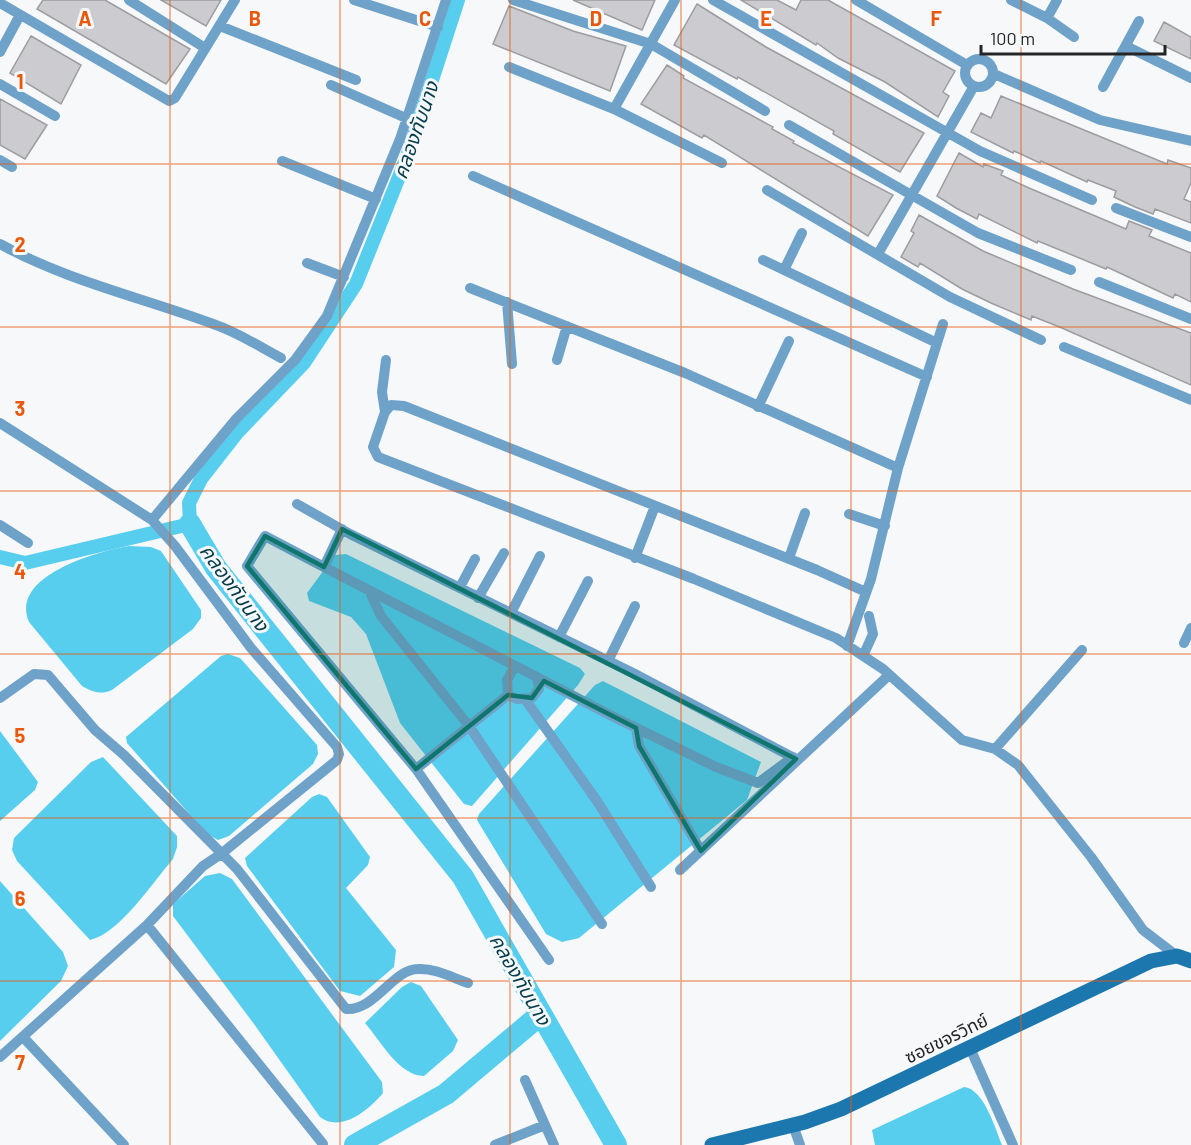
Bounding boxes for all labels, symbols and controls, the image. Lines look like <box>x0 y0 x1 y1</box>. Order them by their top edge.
text: A <box>78 6 92 30</box>
text: B <box>249 6 261 30</box>
text: C <box>419 6 431 30</box>
text: D <box>590 6 602 30</box>
text: E <box>760 6 772 30</box>
text: F <box>930 6 942 30</box>
scale bar <box>981 18 1166 56</box>
text: 100 m <box>990 27 1035 49</box>
text: 1 <box>16 69 24 93</box>
water label: คลองทับนาง <box>387 77 443 182</box>
text: 2 <box>14 232 26 256</box>
text: 3 <box>15 396 25 420</box>
water label: คลองทับนาง <box>196 539 275 636</box>
text: 4 <box>14 559 26 583</box>
text: 5 <box>15 723 26 747</box>
text: 6 <box>15 886 26 910</box>
water label: คลองทับนาง <box>485 929 557 1030</box>
street label: ซอยขจรวิทย์ <box>901 1008 991 1068</box>
text: 7 <box>15 1050 25 1074</box>

